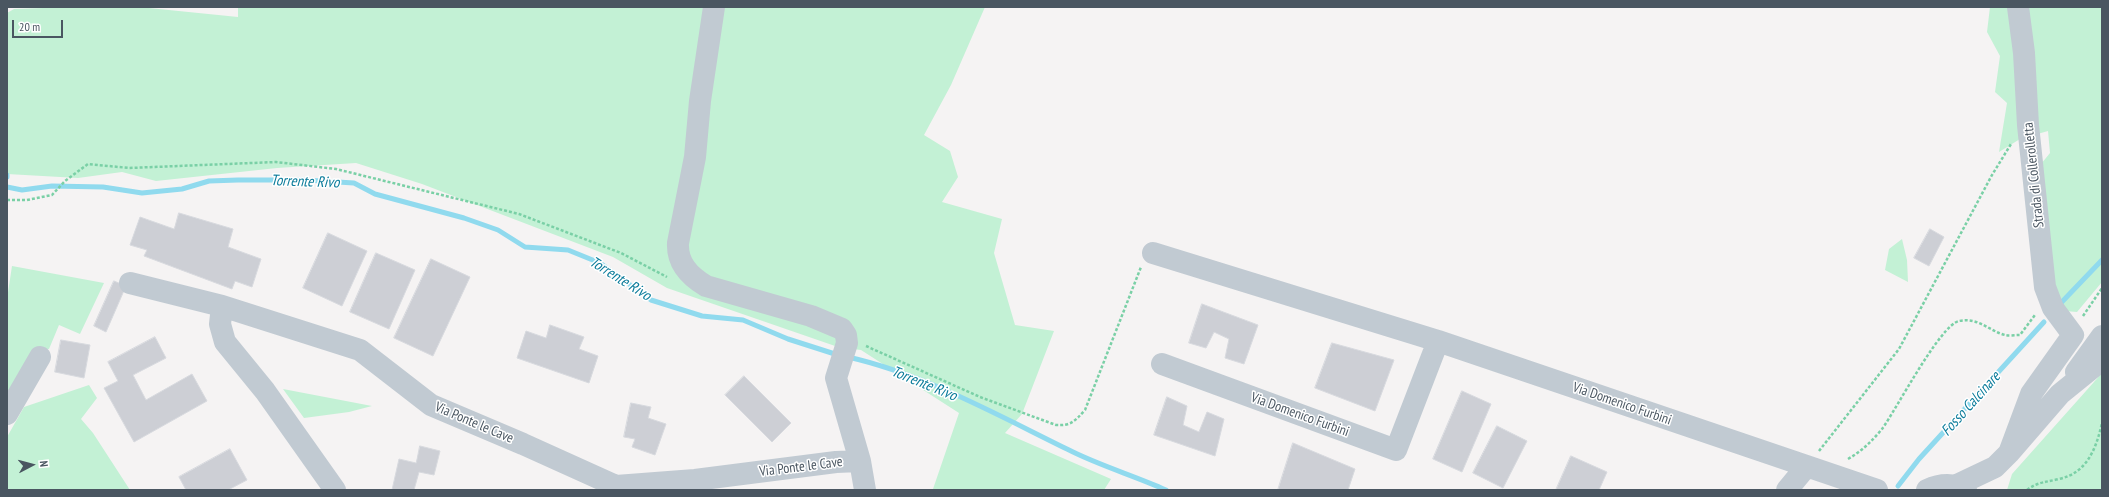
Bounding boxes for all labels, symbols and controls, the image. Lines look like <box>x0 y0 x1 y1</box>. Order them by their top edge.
scale bar <box>14 12 65 38</box>
text: 20 m <box>19 19 40 34</box>
street label: Strada di Collerolletta <box>2020 121 2048 229</box>
water label: Torrente Rivo <box>270 172 340 192</box>
water label: Torrente Rivo <box>586 253 654 305</box>
water label: Torrente Rivo <box>889 363 959 405</box>
water label: Fosso Calcinare <box>1938 368 2004 440</box>
street label: Via Domenico Furbini <box>1570 379 1674 429</box>
street label: Via Domenico Furbini <box>1249 389 1351 441</box>
street label: Via Ponte le Cave <box>432 399 516 447</box>
north arrow <box>12 445 52 485</box>
street label: Via Ponte le Cave <box>758 454 844 480</box>
text: N <box>37 460 51 467</box>

